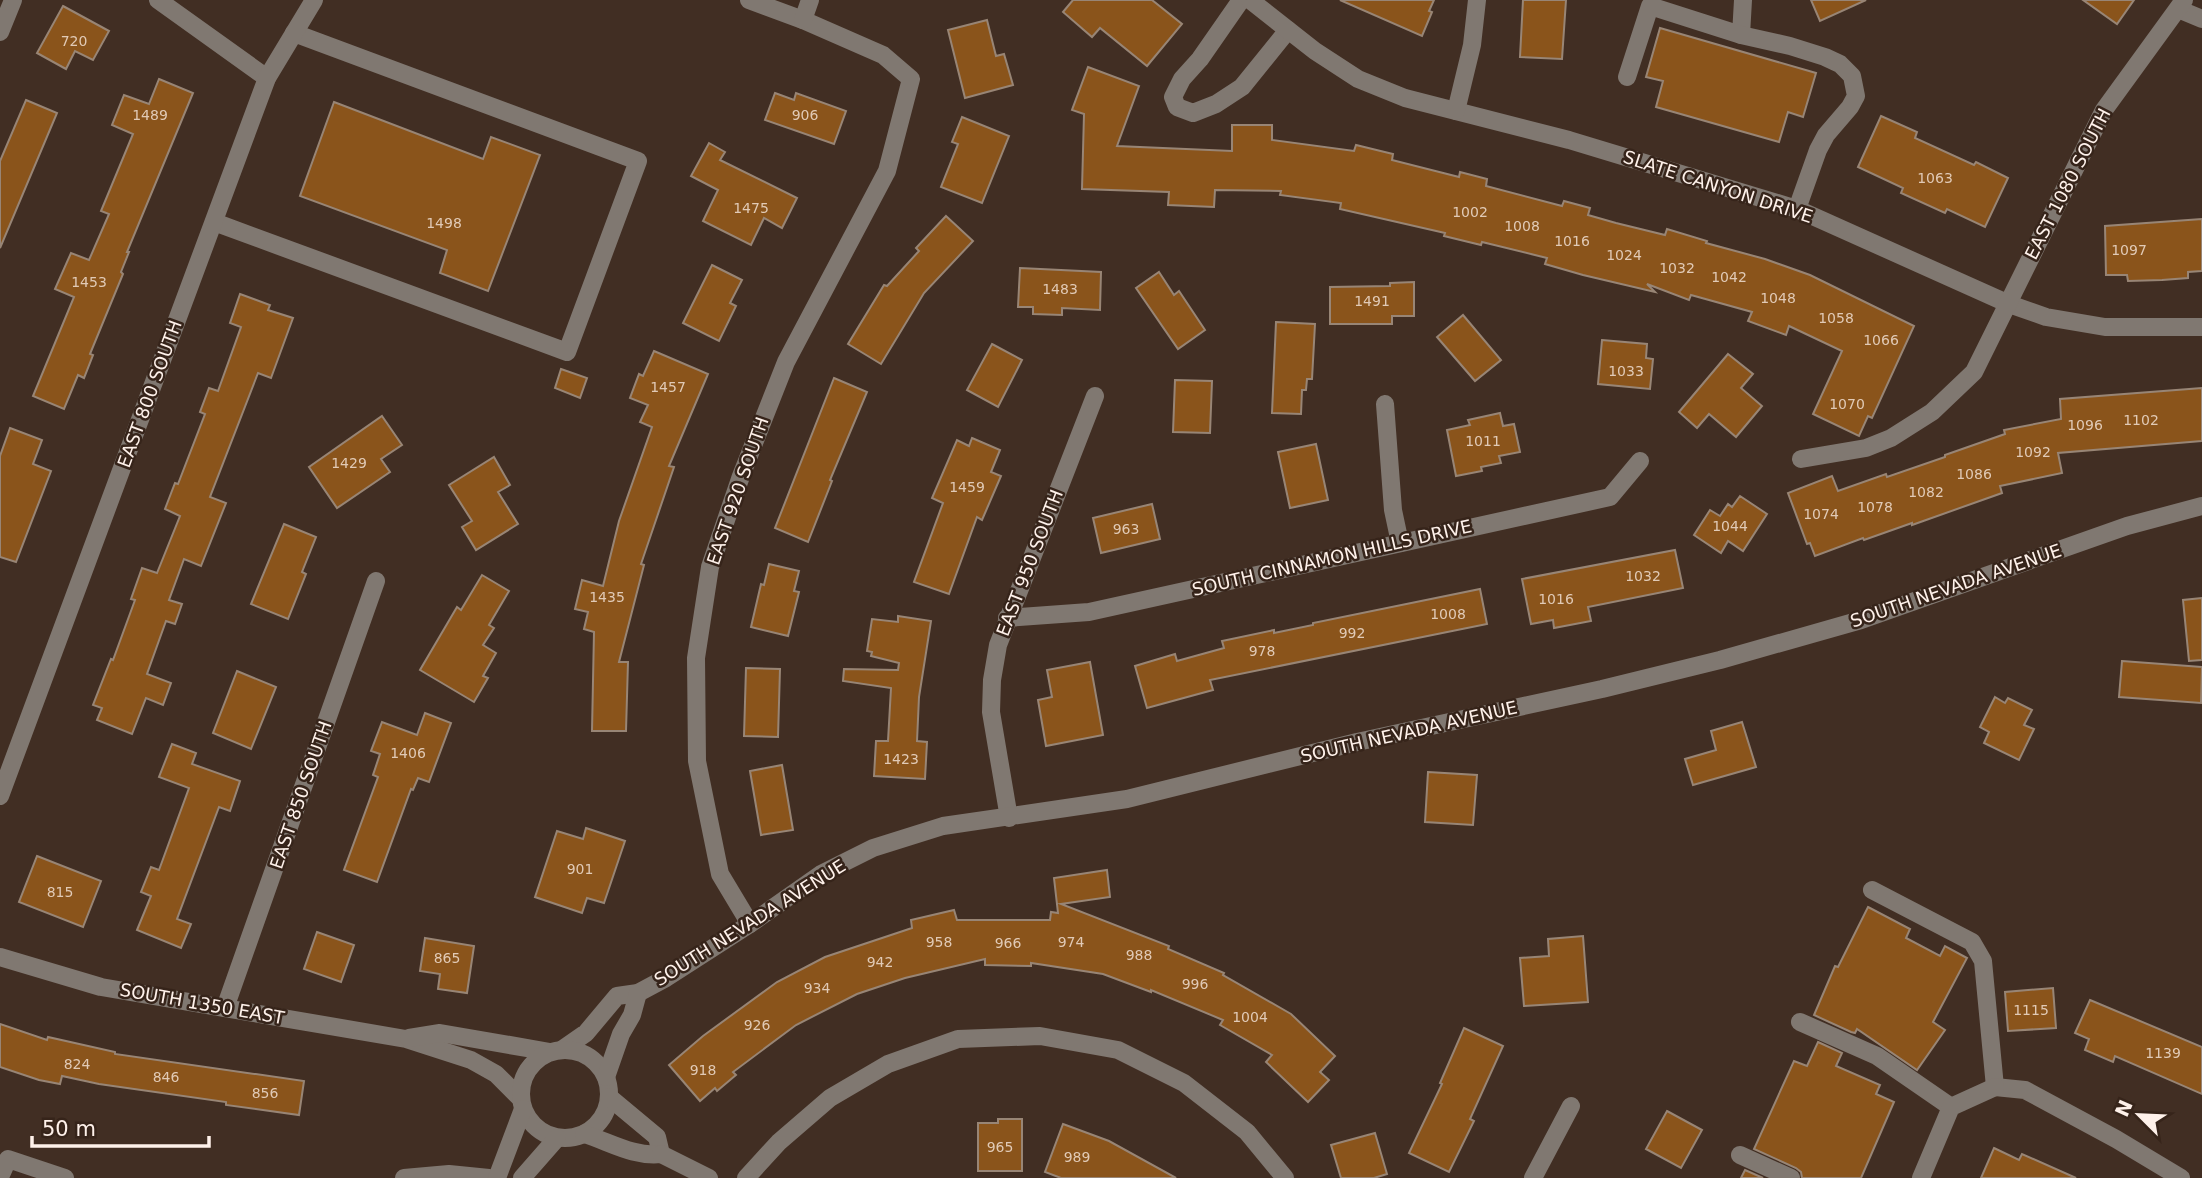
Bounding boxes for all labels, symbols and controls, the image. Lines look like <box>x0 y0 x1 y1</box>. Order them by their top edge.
house number: 720 <box>61 33 87 49</box>
street label: EAST 1080 SOUTH <box>2020 105 2115 263</box>
house number: 1489 <box>132 107 168 123</box>
house number: 906 <box>792 107 818 123</box>
street label: SLATE CANYON DRIVE <box>1621 146 1816 227</box>
house number: 1063 <box>1917 170 1953 186</box>
house number: 1475 <box>733 200 769 216</box>
house number: 1002 <box>1452 204 1488 220</box>
house number: 1498 <box>426 215 462 231</box>
house number: 1008 <box>1504 218 1540 234</box>
house number: 1016 <box>1554 233 1590 249</box>
house number: 1097 <box>2111 242 2147 258</box>
house number: 1024 <box>1606 247 1642 263</box>
house number: 1032 <box>1659 260 1695 276</box>
house number: 1042 <box>1711 269 1747 285</box>
house number: 1453 <box>71 274 107 290</box>
house number: 1483 <box>1042 281 1078 297</box>
house number: 1048 <box>1760 290 1796 306</box>
house number: 1491 <box>1354 293 1390 309</box>
house number: 1058 <box>1818 310 1854 326</box>
street label: EAST 800 SOUTH <box>113 317 186 470</box>
house number: 1066 <box>1863 332 1899 348</box>
house number: 1033 <box>1608 363 1644 379</box>
house number: 1457 <box>650 379 686 395</box>
house number: 1070 <box>1829 396 1865 412</box>
house number: 1102 <box>2123 412 2159 428</box>
street label: EAST 920 SOUTH <box>702 414 773 568</box>
house number: 1096 <box>2067 417 2103 433</box>
house number: 1011 <box>1465 433 1501 449</box>
house number: 1092 <box>2015 444 2051 460</box>
house number: 1429 <box>331 455 367 471</box>
house number: 1086 <box>1956 466 1992 482</box>
house number: 1459 <box>949 479 985 495</box>
house number: 1082 <box>1908 484 1944 500</box>
street label: EAST 950 SOUTH <box>992 487 1067 639</box>
house number: 1078 <box>1857 499 1893 515</box>
house number: 1074 <box>1803 506 1839 522</box>
street label: SOUTH CINNAMON HILLS DRIVE <box>1190 515 1474 600</box>
house number: 1044 <box>1712 518 1748 534</box>
house number: 963 <box>1113 521 1139 537</box>
street label: SOUTH NEVADA AVENUE <box>1848 539 2064 632</box>
house number: 1032 <box>1625 568 1661 584</box>
house number: 1435 <box>589 589 625 605</box>
house number: 1016 <box>1538 591 1574 607</box>
house number: 1008 <box>1430 606 1466 622</box>
house number: 992 <box>1339 625 1365 641</box>
house number: 978 <box>1249 643 1275 659</box>
street label: SOUTH NEVADA AVENUE <box>1298 696 1519 767</box>
street label: EAST 850 SOUTH <box>265 718 336 872</box>
house number: 1406 <box>390 745 426 761</box>
house number: 1423 <box>883 751 919 767</box>
street label: SOUTH NEVADA AVENUE <box>650 855 849 990</box>
house number: 901 <box>567 861 593 877</box>
house number: 815 <box>47 884 73 900</box>
house number: 958 <box>926 934 952 950</box>
house number: 974 <box>1058 934 1084 950</box>
house number: 966 <box>995 935 1021 951</box>
house number: 988 <box>1126 947 1152 963</box>
house number: 865 <box>434 950 460 966</box>
house number: 942 <box>867 954 893 970</box>
house number: 996 <box>1182 976 1208 992</box>
street label: SOUTH 1350 EAST <box>118 979 287 1028</box>
house number: 934 <box>804 980 830 996</box>
house number: 1115 <box>2013 1002 2049 1018</box>
house number: 1004 <box>1232 1009 1268 1025</box>
house number: 926 <box>744 1017 770 1033</box>
house number: 1139 <box>2145 1045 2181 1061</box>
house number: 824 <box>64 1056 90 1072</box>
house number: 918 <box>690 1062 716 1078</box>
house number: 846 <box>153 1069 179 1085</box>
north arrow <box>2104 1080 2174 1150</box>
house number: 856 <box>252 1085 278 1101</box>
text: N <box>2110 1096 2137 1120</box>
scale bar <box>32 1104 208 1148</box>
text: 50 m <box>42 1117 96 1141</box>
house number: 965 <box>987 1139 1013 1155</box>
house number: 989 <box>1064 1149 1090 1165</box>

